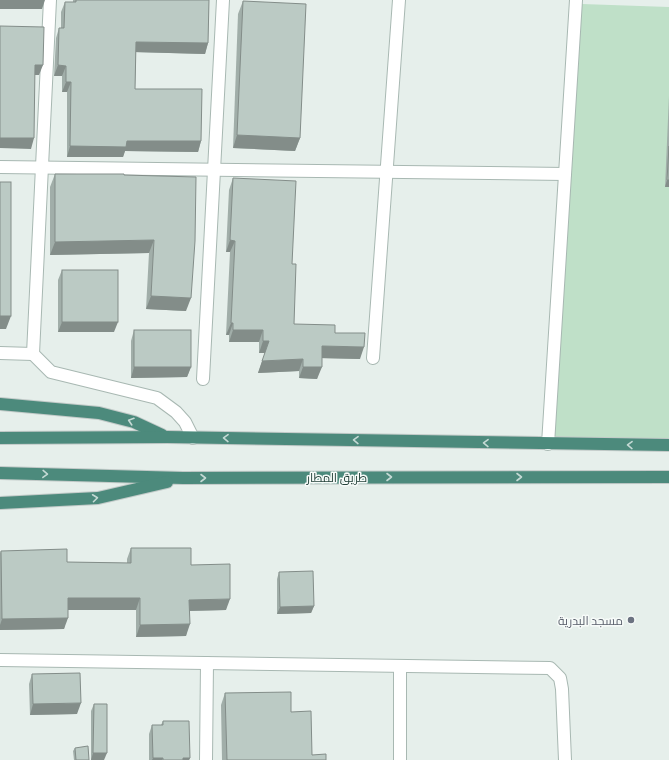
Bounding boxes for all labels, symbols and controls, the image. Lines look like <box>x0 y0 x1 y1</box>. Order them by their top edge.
one-way arrow <box>127 418 134 426</box>
one-way arrow <box>223 434 229 442</box>
one-way arrow <box>353 435 359 444</box>
one-way arrow <box>483 438 489 447</box>
one-way arrow <box>627 441 633 449</box>
one-way arrow <box>42 470 48 479</box>
street label: طريق المطار <box>306 470 367 485</box>
one-way arrow <box>386 473 392 481</box>
one-way arrow <box>516 473 522 481</box>
one-way arrow <box>200 474 206 482</box>
one-way arrow <box>92 494 98 503</box>
place label: مسجد البدرية <box>558 613 623 628</box>
marker: مسجد البدرية <box>626 615 636 625</box>

